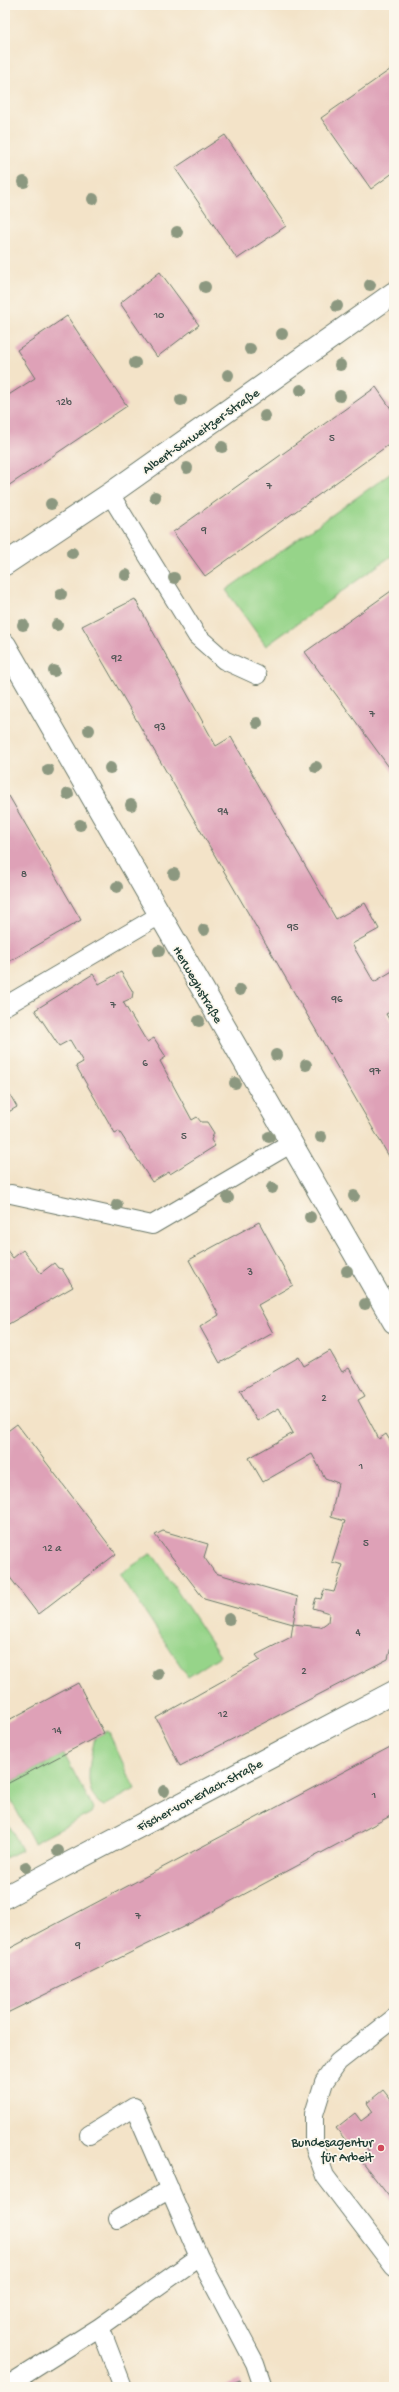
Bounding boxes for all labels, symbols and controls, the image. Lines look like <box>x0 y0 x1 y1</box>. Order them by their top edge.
house number: 10 <box>153 310 164 322</box>
street label: Albert-Schweitzer-Straße <box>140 386 263 478</box>
house number: 12b <box>55 397 72 409</box>
house number: 5 <box>329 433 335 445</box>
house number: 7 <box>265 481 272 493</box>
house number: 9 <box>200 525 207 537</box>
house number: 92 <box>111 653 123 665</box>
house number: 7 <box>368 709 375 721</box>
house number: 93 <box>153 722 166 734</box>
house number: 94 <box>217 806 229 818</box>
house number: 8 <box>21 869 27 881</box>
house number: 95 <box>286 922 299 934</box>
street label: Herweghstraße <box>169 944 225 1027</box>
house number: 96 <box>330 994 343 1006</box>
house number: 7 <box>109 1000 116 1012</box>
house number: 6 <box>142 1058 148 1070</box>
house number: 97 <box>368 1066 381 1078</box>
house number: 5 <box>181 1131 187 1143</box>
house number: 3 <box>246 1267 253 1279</box>
house number: 2 <box>321 1393 327 1405</box>
house number: 1 <box>358 1461 363 1473</box>
house number: 5 <box>363 1538 369 1550</box>
house number: 12 a <box>42 1543 62 1555</box>
house number: 4 <box>355 1627 361 1639</box>
house number: 2 <box>301 1666 307 1678</box>
house number: 12 <box>217 1709 229 1721</box>
house number: 14 <box>51 1725 63 1737</box>
street label: Fischer-von-Erlach-Straße <box>134 1757 266 1836</box>
house number: 1 <box>371 1790 376 1802</box>
house number: 7 <box>134 1911 141 1923</box>
house number: 9 <box>74 1940 81 1952</box>
place label: Bundesagentur für Arbeit <box>290 2136 375 2166</box>
marker: Bundesagentur für Arbeit <box>376 2143 386 2153</box>

